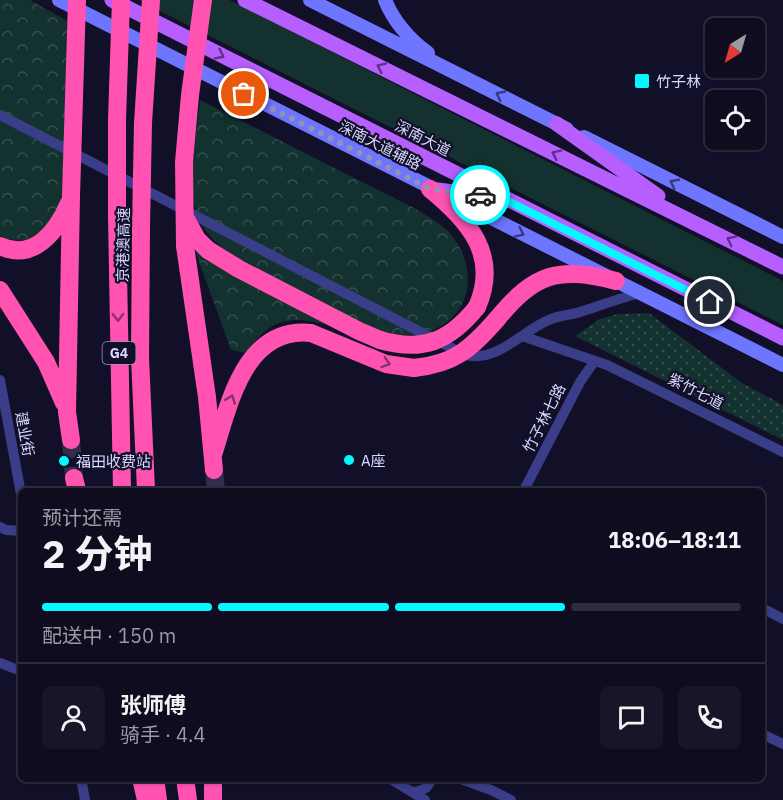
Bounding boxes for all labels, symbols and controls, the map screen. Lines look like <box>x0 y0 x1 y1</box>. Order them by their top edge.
north arrow <box>705 18 765 78</box>
map controls <box>705 18 765 150</box>
one-way arrow <box>214 48 224 59</box>
one-way arrow <box>377 63 388 75</box>
pin <box>218 68 269 119</box>
marker: 竹子林 <box>633 72 651 90</box>
place label: 竹子林 <box>656 72 701 91</box>
icon: bag <box>227 77 260 110</box>
button: locate <box>705 90 765 150</box>
one-way arrow <box>496 91 507 103</box>
street label: 深南大道辅路 <box>336 116 424 174</box>
street label: 深南大道 <box>392 116 454 160</box>
one-way arrow <box>552 149 563 161</box>
courier <box>450 165 510 225</box>
one-way arrow <box>670 178 681 190</box>
icon: car <box>464 179 497 212</box>
street label: 京港澳高速 <box>113 207 133 283</box>
one-way arrow <box>513 226 524 238</box>
one-way arrow <box>726 236 737 248</box>
pin <box>684 276 735 327</box>
icon: home <box>693 285 726 318</box>
one-way arrow <box>112 312 124 321</box>
road number: G4 <box>102 342 136 364</box>
one-way arrow <box>380 356 391 368</box>
street label: 紫竹七道 <box>665 369 727 413</box>
street label: 竹子林七路 <box>519 380 569 456</box>
one-way arrow <box>224 394 237 405</box>
street label: 建业街 <box>12 410 38 458</box>
place label: A座 <box>361 451 386 470</box>
place label: 福田收费站 <box>76 452 151 471</box>
marker: A座 <box>342 453 356 467</box>
marker: 福田收费站 <box>57 454 71 468</box>
text: 预计还需 <box>42 504 122 531</box>
text: 18:06–18:11 <box>608 525 741 554</box>
text: 2 分钟 <box>42 528 153 579</box>
text: 配送中 · 150 m <box>42 622 176 649</box>
button: person <box>42 686 105 749</box>
button: chat <box>600 686 663 749</box>
button: phone <box>678 686 741 749</box>
text: 张师傅 <box>120 690 186 719</box>
text: 骑手 · 4.4 <box>120 721 205 748</box>

